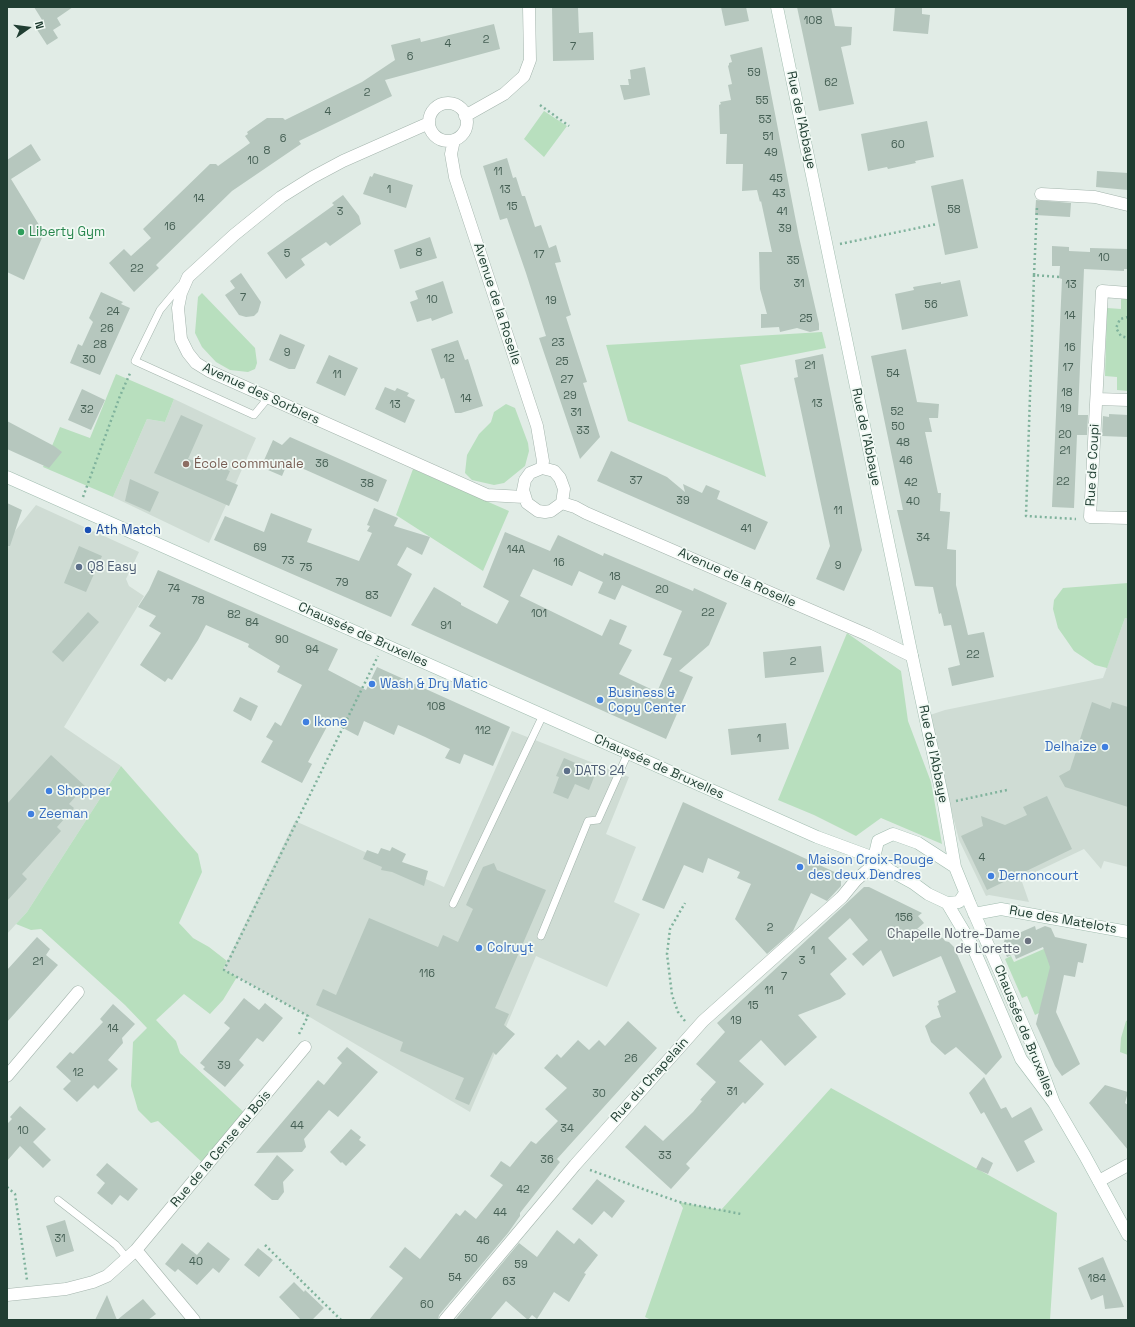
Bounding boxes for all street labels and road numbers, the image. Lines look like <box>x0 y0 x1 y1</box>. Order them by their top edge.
street label: Rue de l'Abbaye <box>783 70 819 170</box>
street label: Avenue de la Roselle <box>470 241 524 367</box>
street label: Avenue des Sorbiers <box>200 360 322 428</box>
street label: Rue de l'Abbaye <box>848 387 884 487</box>
street label: Rue de Coupi <box>1083 423 1103 507</box>
street label: Avenue de la Roselle <box>676 545 798 611</box>
street label: Chaussée de Bruxelles <box>296 599 430 671</box>
street label: Rue de l'Abbaye <box>915 704 951 804</box>
street label: Chaussée de Bruxelles <box>592 731 726 803</box>
street label: Rue des Matelots <box>1008 903 1118 937</box>
street label: Chaussée de Bruxelles <box>990 963 1058 1099</box>
street label: Rue du Chapelain <box>608 1034 692 1126</box>
street label: Rue de la Cense au Bois <box>168 1087 274 1211</box>

